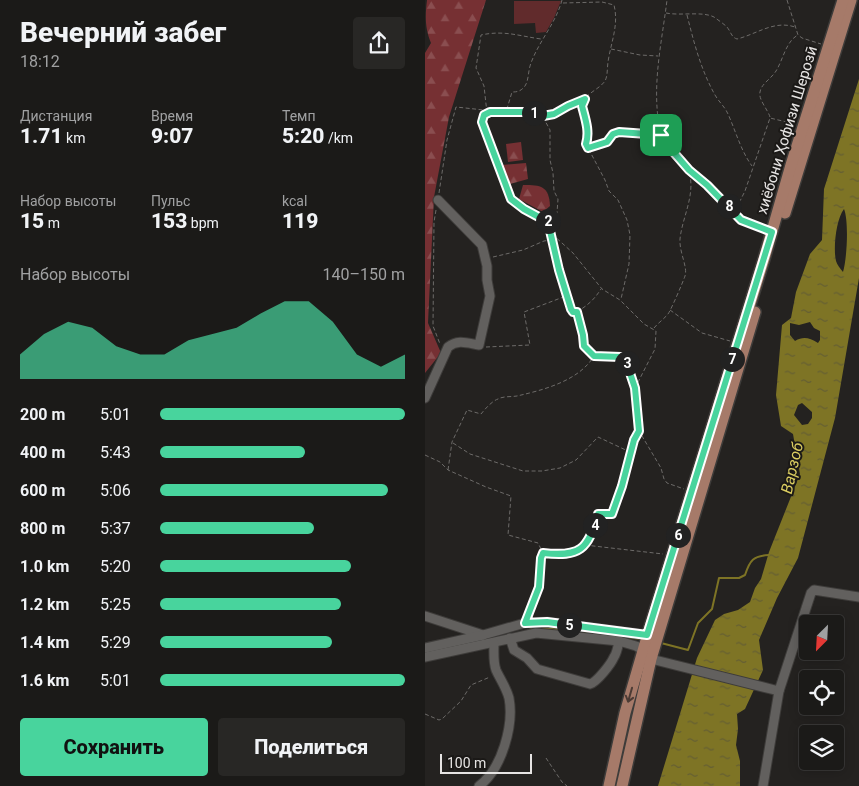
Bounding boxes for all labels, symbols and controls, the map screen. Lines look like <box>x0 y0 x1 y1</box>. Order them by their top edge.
text: Вечерний забег <box>20 16 226 49</box>
button: share <box>353 17 405 69</box>
street label: хиёбони Ҳофизи Шерозӣ <box>753 44 821 216</box>
text: 18:12 <box>20 52 60 71</box>
pin: 1 <box>521 100 547 126</box>
text: 1 <box>530 105 539 121</box>
text: Дистанция <box>20 108 92 124</box>
text: Время <box>151 108 193 124</box>
text: Темп <box>282 108 316 124</box>
pin <box>640 114 682 156</box>
icon: arrive <box>647 121 675 149</box>
text: 1.71 <box>20 124 63 148</box>
text: 9:07 <box>151 124 193 148</box>
text: 5:20 <box>282 124 324 148</box>
text: km <box>63 130 85 146</box>
text: /km <box>324 130 353 146</box>
text: Набор высоты <box>20 193 116 209</box>
text: Пульс <box>151 193 190 209</box>
text: kcal <box>282 193 307 209</box>
pin: 8 <box>717 194 741 218</box>
text: 8 <box>725 198 734 214</box>
pin: 2 <box>535 208 561 234</box>
text: 15 <box>20 209 44 233</box>
text: 153 <box>151 209 187 233</box>
text: 119 <box>282 209 318 233</box>
text: 2 <box>544 213 553 229</box>
text: m <box>44 215 60 231</box>
text: bpm <box>187 215 219 231</box>
text: Набор высоты <box>20 265 130 284</box>
text: 140–150 m <box>323 265 405 284</box>
pin: 7 <box>719 346 745 372</box>
pin: 3 <box>615 350 639 376</box>
text: 7 <box>728 351 737 367</box>
text: 3 <box>623 355 632 371</box>
text: 200 m <box>20 405 65 424</box>
text: 5:01 <box>100 405 131 424</box>
water label: Варзоб <box>777 440 807 496</box>
text: 400 m <box>20 443 65 462</box>
text: 5:43 <box>100 443 131 462</box>
text: 600 m <box>20 481 65 500</box>
text: 5:06 <box>100 481 131 500</box>
pin: 4 <box>583 512 607 538</box>
text: 4 <box>591 517 600 533</box>
text: 800 m <box>20 519 65 538</box>
text: 5:37 <box>100 519 131 538</box>
pin: 6 <box>665 522 691 548</box>
text: 6 <box>674 527 683 543</box>
text: 1.0 km <box>20 557 69 576</box>
text: 5:20 <box>100 557 131 576</box>
text: 1.2 km <box>20 595 69 614</box>
text: 5:25 <box>100 595 131 614</box>
pin: 5 <box>557 612 581 638</box>
north arrow <box>799 615 844 660</box>
map controls <box>799 615 844 770</box>
text: 5 <box>565 617 574 633</box>
text: 1.4 km <box>20 633 69 652</box>
text: 5:29 <box>100 633 131 652</box>
button: locate <box>799 670 844 715</box>
text: 1.6 km <box>20 671 69 690</box>
text: 5:01 <box>100 671 131 690</box>
one-way arrow <box>625 686 635 702</box>
button: Сохранить <box>20 718 208 776</box>
button: Поделиться <box>218 718 405 776</box>
button: layers <box>799 725 844 770</box>
scale bar <box>440 751 533 774</box>
text: 100 m <box>447 755 486 771</box>

